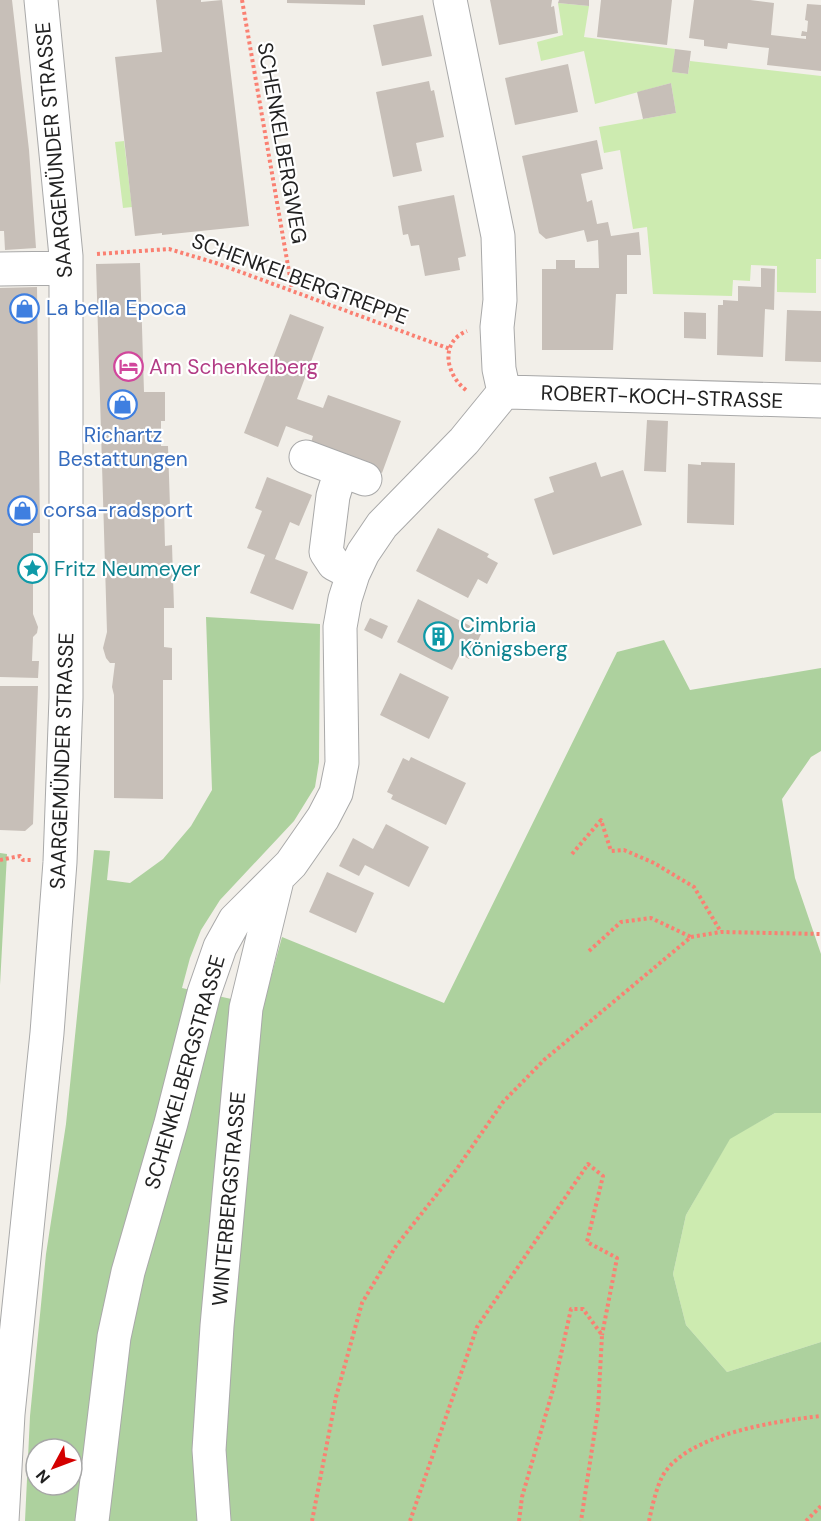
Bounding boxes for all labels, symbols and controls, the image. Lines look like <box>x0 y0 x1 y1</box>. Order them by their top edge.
street label: SAARGEMÜNDER STRASSE <box>29 21 79 279</box>
street label: SCHENKELBERGWEG <box>250 40 314 246</box>
street label: SCHENKELBERGTREPPE <box>188 227 412 331</box>
shop icon: La bella Epoca <box>9 292 41 324</box>
place label: La bella Epoca <box>46 294 186 322</box>
hotel icon: Am Schenkelberg <box>112 351 144 383</box>
place label: Am Schenkelberg <box>149 353 319 381</box>
street label: ROBERT-KOCH-STRASSE <box>540 379 784 415</box>
shop icon: Richartz Bestattungen <box>107 388 139 420</box>
place label: Richartz Bestattungen <box>58 421 188 473</box>
shop icon: corsa-radsport <box>6 494 38 526</box>
place label: corsa-radsport <box>43 496 193 524</box>
place icon: Fritz Neumeyer <box>17 553 49 585</box>
place label: Fritz Neumeyer <box>54 555 201 583</box>
place label: Cimbria Königsberg <box>460 611 568 663</box>
building icon: Cimbria Königsberg <box>423 621 455 653</box>
street label: SAARGEMÜNDER STRASSE <box>44 632 80 890</box>
street label: SCHENKELBERGSTRASSE <box>138 952 232 1192</box>
street label: WINTERBERGSTRASSE <box>206 1091 252 1307</box>
north arrow <box>24 1437 84 1497</box>
text: N <box>31 1465 55 1488</box>

